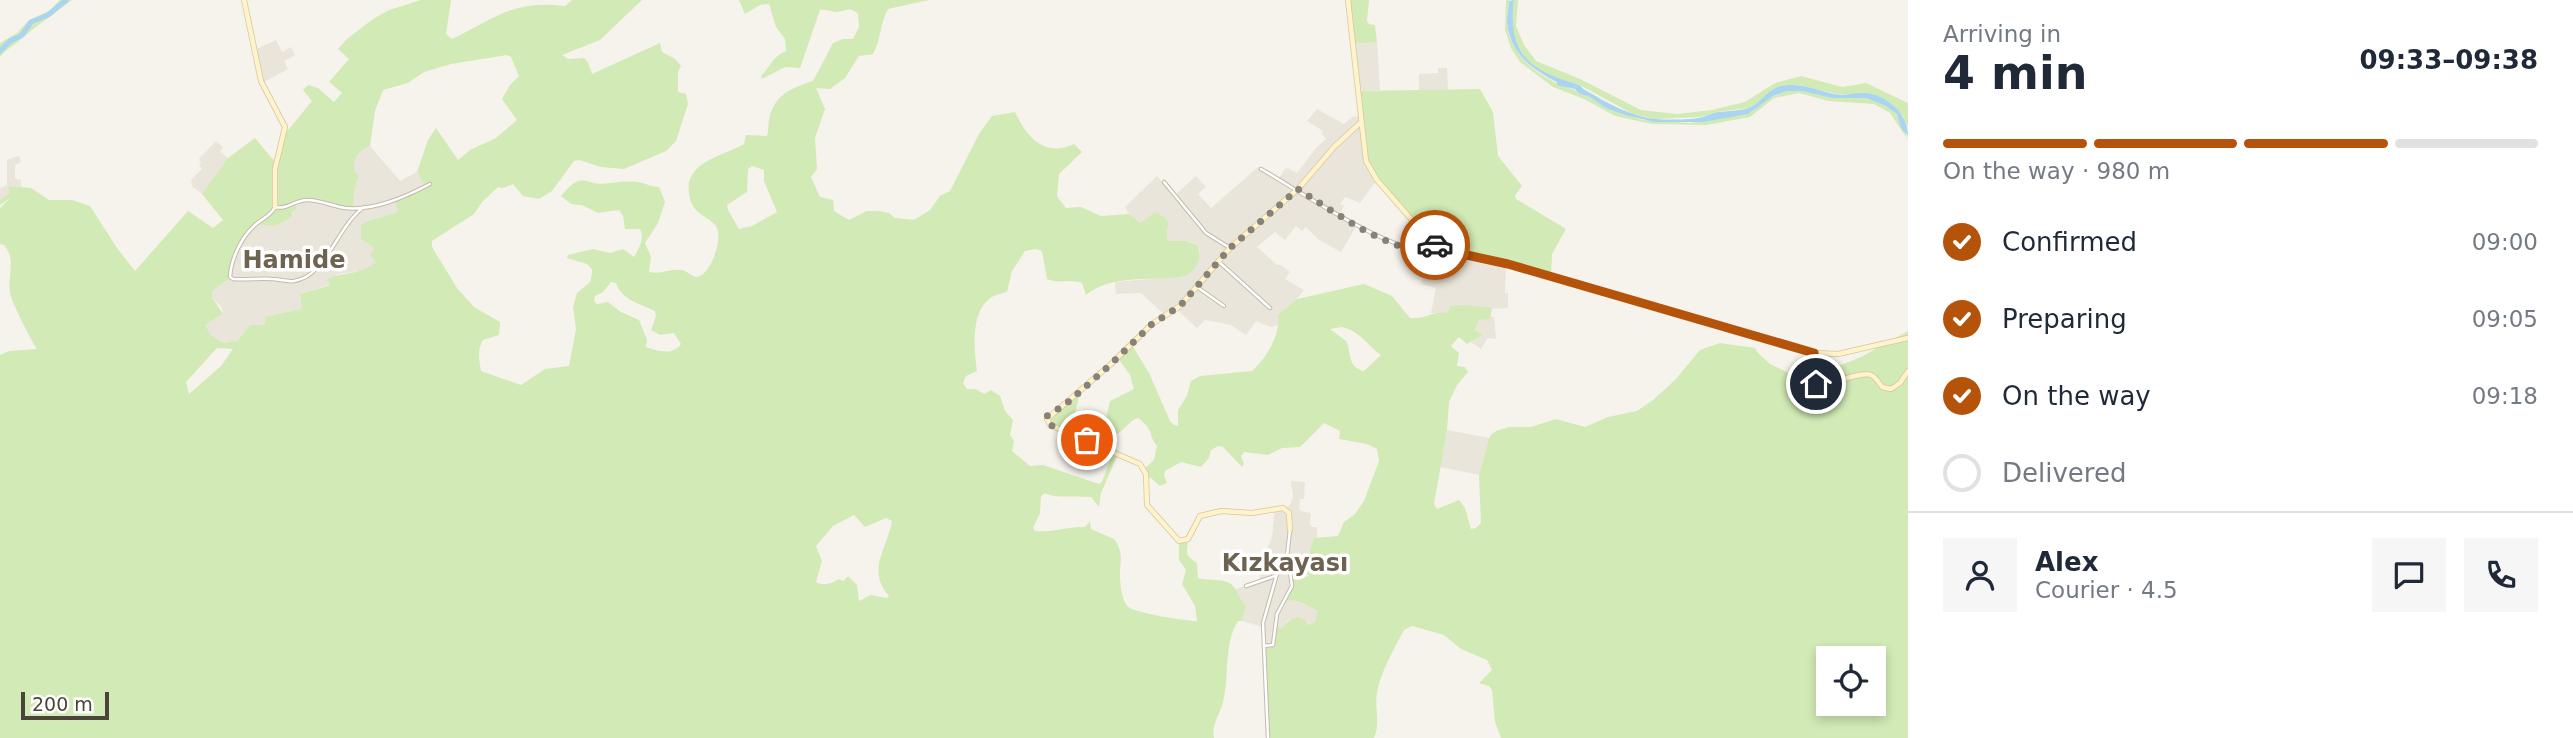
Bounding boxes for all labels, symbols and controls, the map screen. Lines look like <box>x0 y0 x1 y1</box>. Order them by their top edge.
text: Arriving in <box>1943 21 2061 47</box>
text: 09:33–09:38 <box>2359 45 2538 75</box>
text: 4 min <box>1943 46 2087 100</box>
text: On the way · 980 m <box>1943 158 2170 184</box>
courier <box>1400 210 1470 280</box>
icon: check <box>1943 223 1981 261</box>
icon: car <box>1416 226 1454 264</box>
text: Confirmed <box>2002 227 2137 257</box>
text: 09:00 <box>2472 229 2538 255</box>
district label: Hamide <box>243 246 345 274</box>
icon: check <box>1943 300 1981 338</box>
text: Preparing <box>2002 304 2127 334</box>
text: 09:05 <box>2472 306 2538 332</box>
pin <box>1786 354 1846 414</box>
icon: home <box>1797 365 1835 403</box>
icon: check <box>1943 377 1981 415</box>
text: On the way <box>2002 381 2151 411</box>
text: 09:18 <box>2472 383 2538 409</box>
pin <box>1057 410 1117 470</box>
icon: bag <box>1068 421 1106 459</box>
text: Delivered <box>2002 458 2126 488</box>
button: person <box>1943 538 2017 612</box>
button: chat <box>2372 538 2446 612</box>
button: phone <box>2464 538 2538 612</box>
text: Alex <box>2035 547 2098 577</box>
district label: Kızkayası <box>1222 549 1348 577</box>
text: Courier · 4.5 <box>2035 577 2178 603</box>
map controls <box>1816 646 1886 716</box>
button: locate <box>1816 646 1886 716</box>
scale bar <box>21 689 108 721</box>
text: 200 m <box>32 693 93 715</box>

